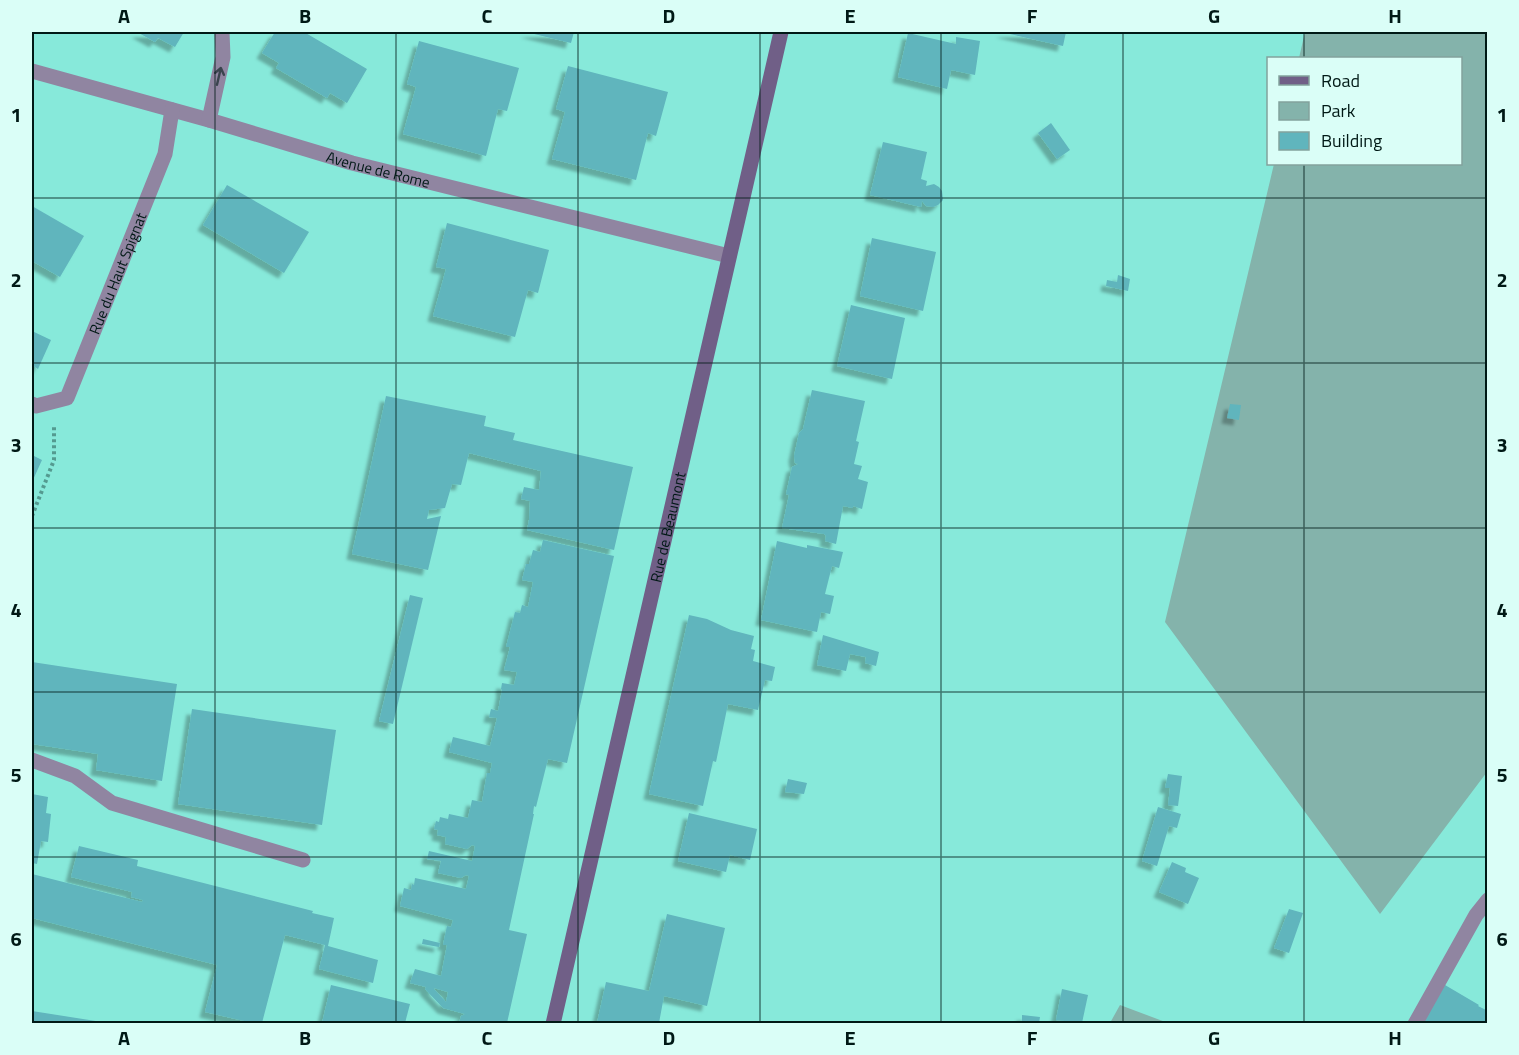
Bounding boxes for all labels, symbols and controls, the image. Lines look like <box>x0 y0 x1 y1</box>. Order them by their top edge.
text: A <box>118 0 130 31</box>
text: B <box>299 0 311 31</box>
text: C <box>482 0 493 31</box>
text: D <box>663 0 675 31</box>
text: E <box>844 0 856 31</box>
text: F <box>1027 0 1038 31</box>
text: G <box>1208 0 1220 31</box>
text: H <box>1388 0 1402 31</box>
legend <box>1267 57 1462 165</box>
one-way arrow <box>214 67 225 86</box>
text: Road <box>1321 67 1360 94</box>
text: Park <box>1321 97 1356 124</box>
text: 1 <box>10 99 22 130</box>
text: 1 <box>1496 99 1508 130</box>
text: Building <box>1321 127 1382 154</box>
street label: Avenue de Rome <box>324 144 433 193</box>
street label: Rue du Haut Spignat <box>82 208 152 337</box>
text: 2 <box>10 264 22 295</box>
text: 2 <box>1496 264 1508 295</box>
text: 3 <box>10 429 22 460</box>
text: 3 <box>1496 429 1508 460</box>
street label: Rue de Beaumont <box>643 469 691 585</box>
text: 4 <box>10 594 22 625</box>
text: 4 <box>1496 594 1508 625</box>
text: 5 <box>10 759 22 790</box>
text: 5 <box>1496 759 1508 790</box>
text: 6 <box>10 923 22 954</box>
text: 6 <box>1496 923 1508 954</box>
text: A <box>118 1022 130 1053</box>
text: B <box>299 1022 311 1053</box>
text: C <box>482 1022 493 1053</box>
text: D <box>663 1022 675 1053</box>
text: E <box>844 1022 856 1053</box>
text: F <box>1027 1022 1038 1053</box>
text: G <box>1208 1022 1220 1053</box>
text: H <box>1388 1022 1402 1053</box>

